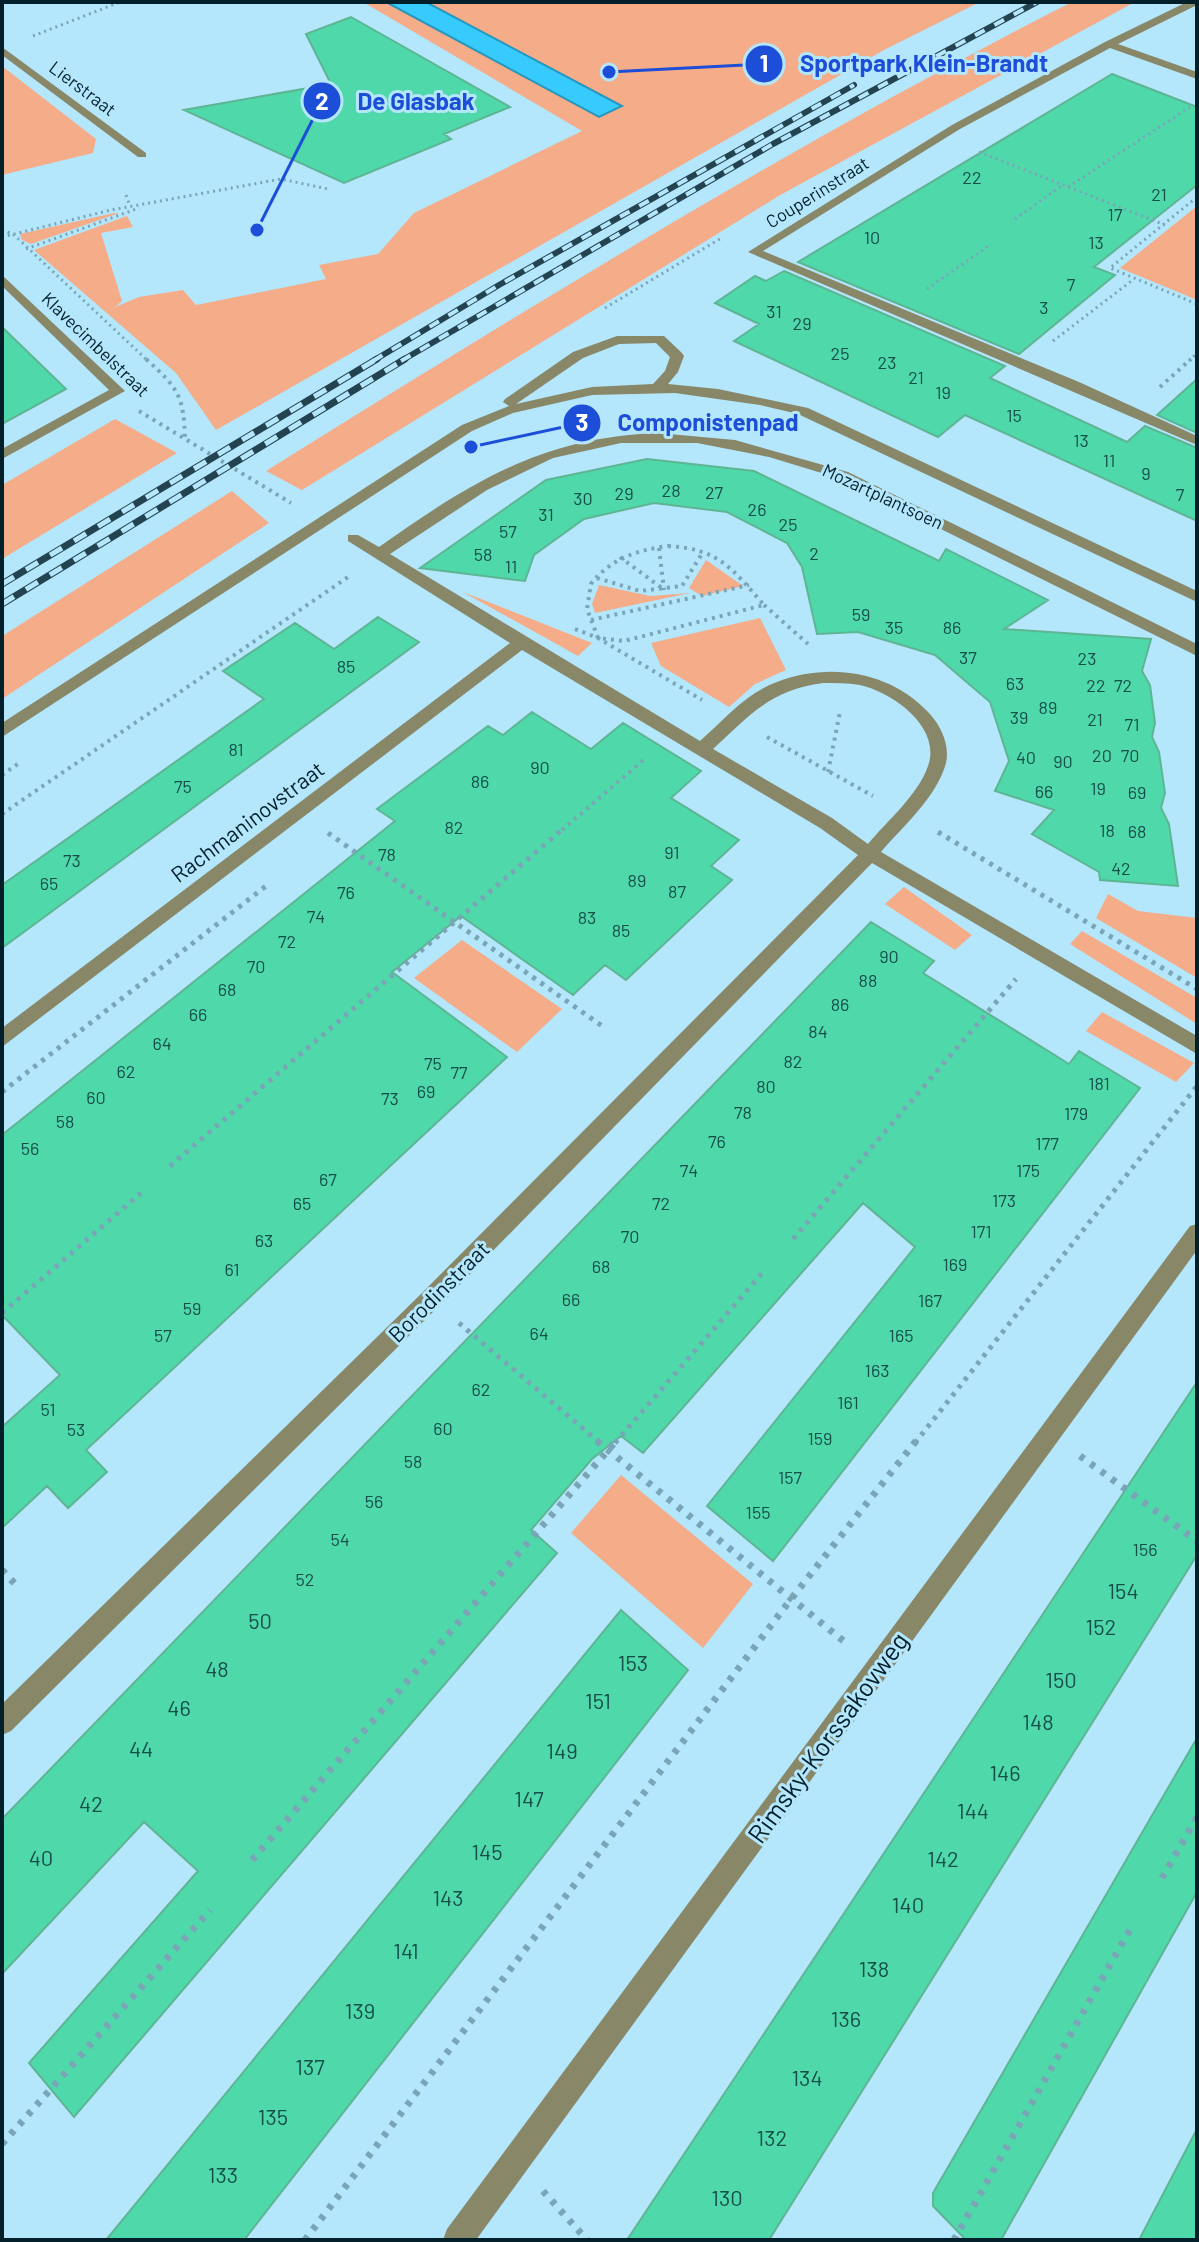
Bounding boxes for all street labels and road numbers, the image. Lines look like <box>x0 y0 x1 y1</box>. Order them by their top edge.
street label: Lierstraat <box>45 56 121 120</box>
street label: Couperinstraat <box>761 152 873 232</box>
street label: Klavecimbelstraat <box>38 287 154 401</box>
street label: Mozartplantsoen <box>819 458 947 534</box>
street label: Rachmaninovstraat <box>165 755 329 887</box>
street label: Borodinstraat <box>382 1235 494 1347</box>
street label: Rimsky-Korssakovweg <box>740 1626 914 1848</box>

